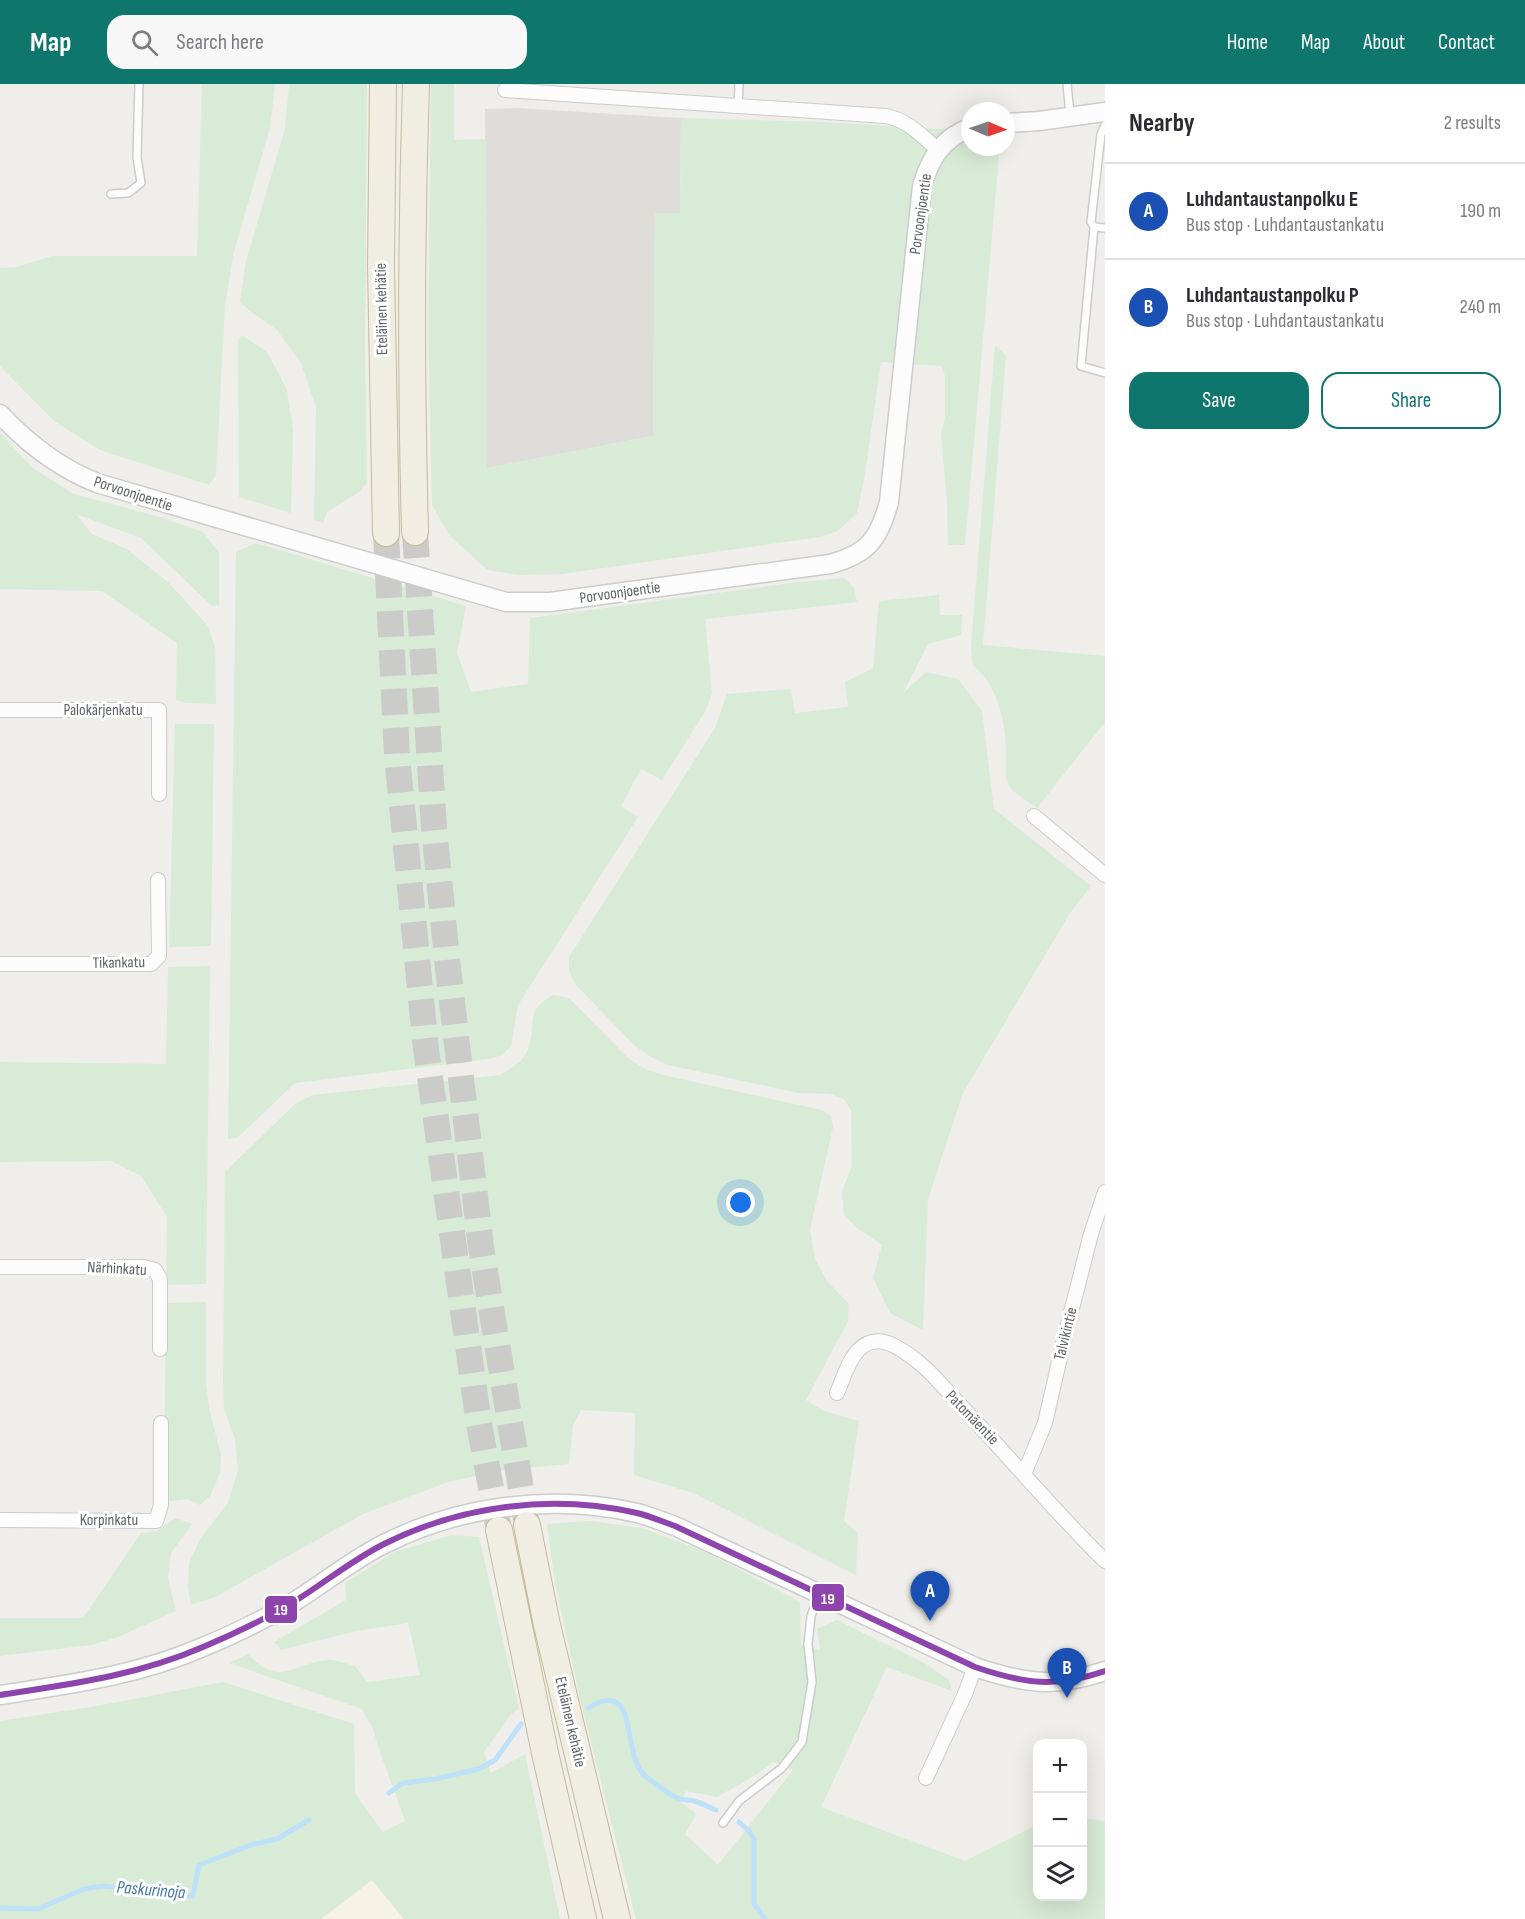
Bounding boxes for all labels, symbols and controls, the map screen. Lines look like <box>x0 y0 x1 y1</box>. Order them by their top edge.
search box <box>107 15 527 69</box>
text: Map <box>30 26 71 59</box>
icon: search <box>128 26 161 59</box>
text: Search here <box>176 29 264 56</box>
text: Home <box>1227 30 1268 55</box>
text: Map <box>1301 30 1330 55</box>
text: About <box>1363 30 1405 55</box>
text: Contact <box>1438 30 1495 55</box>
north arrow <box>961 102 1015 156</box>
text: Nearby <box>1129 108 1195 139</box>
text: 2 results <box>1444 111 1501 135</box>
street label: Porvoonjoentie <box>906 172 936 256</box>
text: Luhdantaustanpolku E <box>1186 186 1358 213</box>
text: A <box>1144 199 1153 223</box>
text: 190 m <box>1460 199 1501 223</box>
text: Bus stop · Luhdantaustankatu <box>1186 213 1384 237</box>
street label: Eteläinen kehätie <box>372 263 392 355</box>
text: Luhdantaustanpolku P <box>1186 282 1359 309</box>
text: B <box>1144 295 1153 319</box>
text: 240 m <box>1460 295 1501 319</box>
text: Bus stop · Luhdantaustankatu <box>1186 309 1384 333</box>
button: Save <box>1129 372 1309 429</box>
button: Share <box>1321 372 1501 429</box>
street label: Porvoonjoentie <box>91 472 175 516</box>
street label: Porvoonjoentie <box>578 578 662 608</box>
street label: Palokärjenkatu <box>63 701 143 720</box>
street label: Tikankatu <box>93 953 145 973</box>
your location <box>726 1188 755 1217</box>
street label: Närhinkatu <box>87 1258 147 1280</box>
street label: Talvikintie <box>1050 1305 1082 1363</box>
street label: Patomäentie <box>941 1387 1003 1449</box>
street label: Korpinkatu <box>80 1511 138 1530</box>
pin: A <box>910 1572 950 1621</box>
line badge: 19 <box>811 1583 845 1612</box>
text: 19 <box>821 1590 835 1609</box>
line badge: 19 <box>264 1595 298 1624</box>
text: 19 <box>274 1601 288 1620</box>
pin: B <box>1048 1648 1086 1698</box>
street label: Eteläinen kehätie <box>550 1675 590 1769</box>
map controls <box>1033 1739 1087 1901</box>
button: + <box>1033 1739 1087 1793</box>
button: − <box>1033 1793 1087 1847</box>
button: layers <box>1033 1847 1087 1901</box>
water label: Paskurinoja <box>116 1877 187 1904</box>

